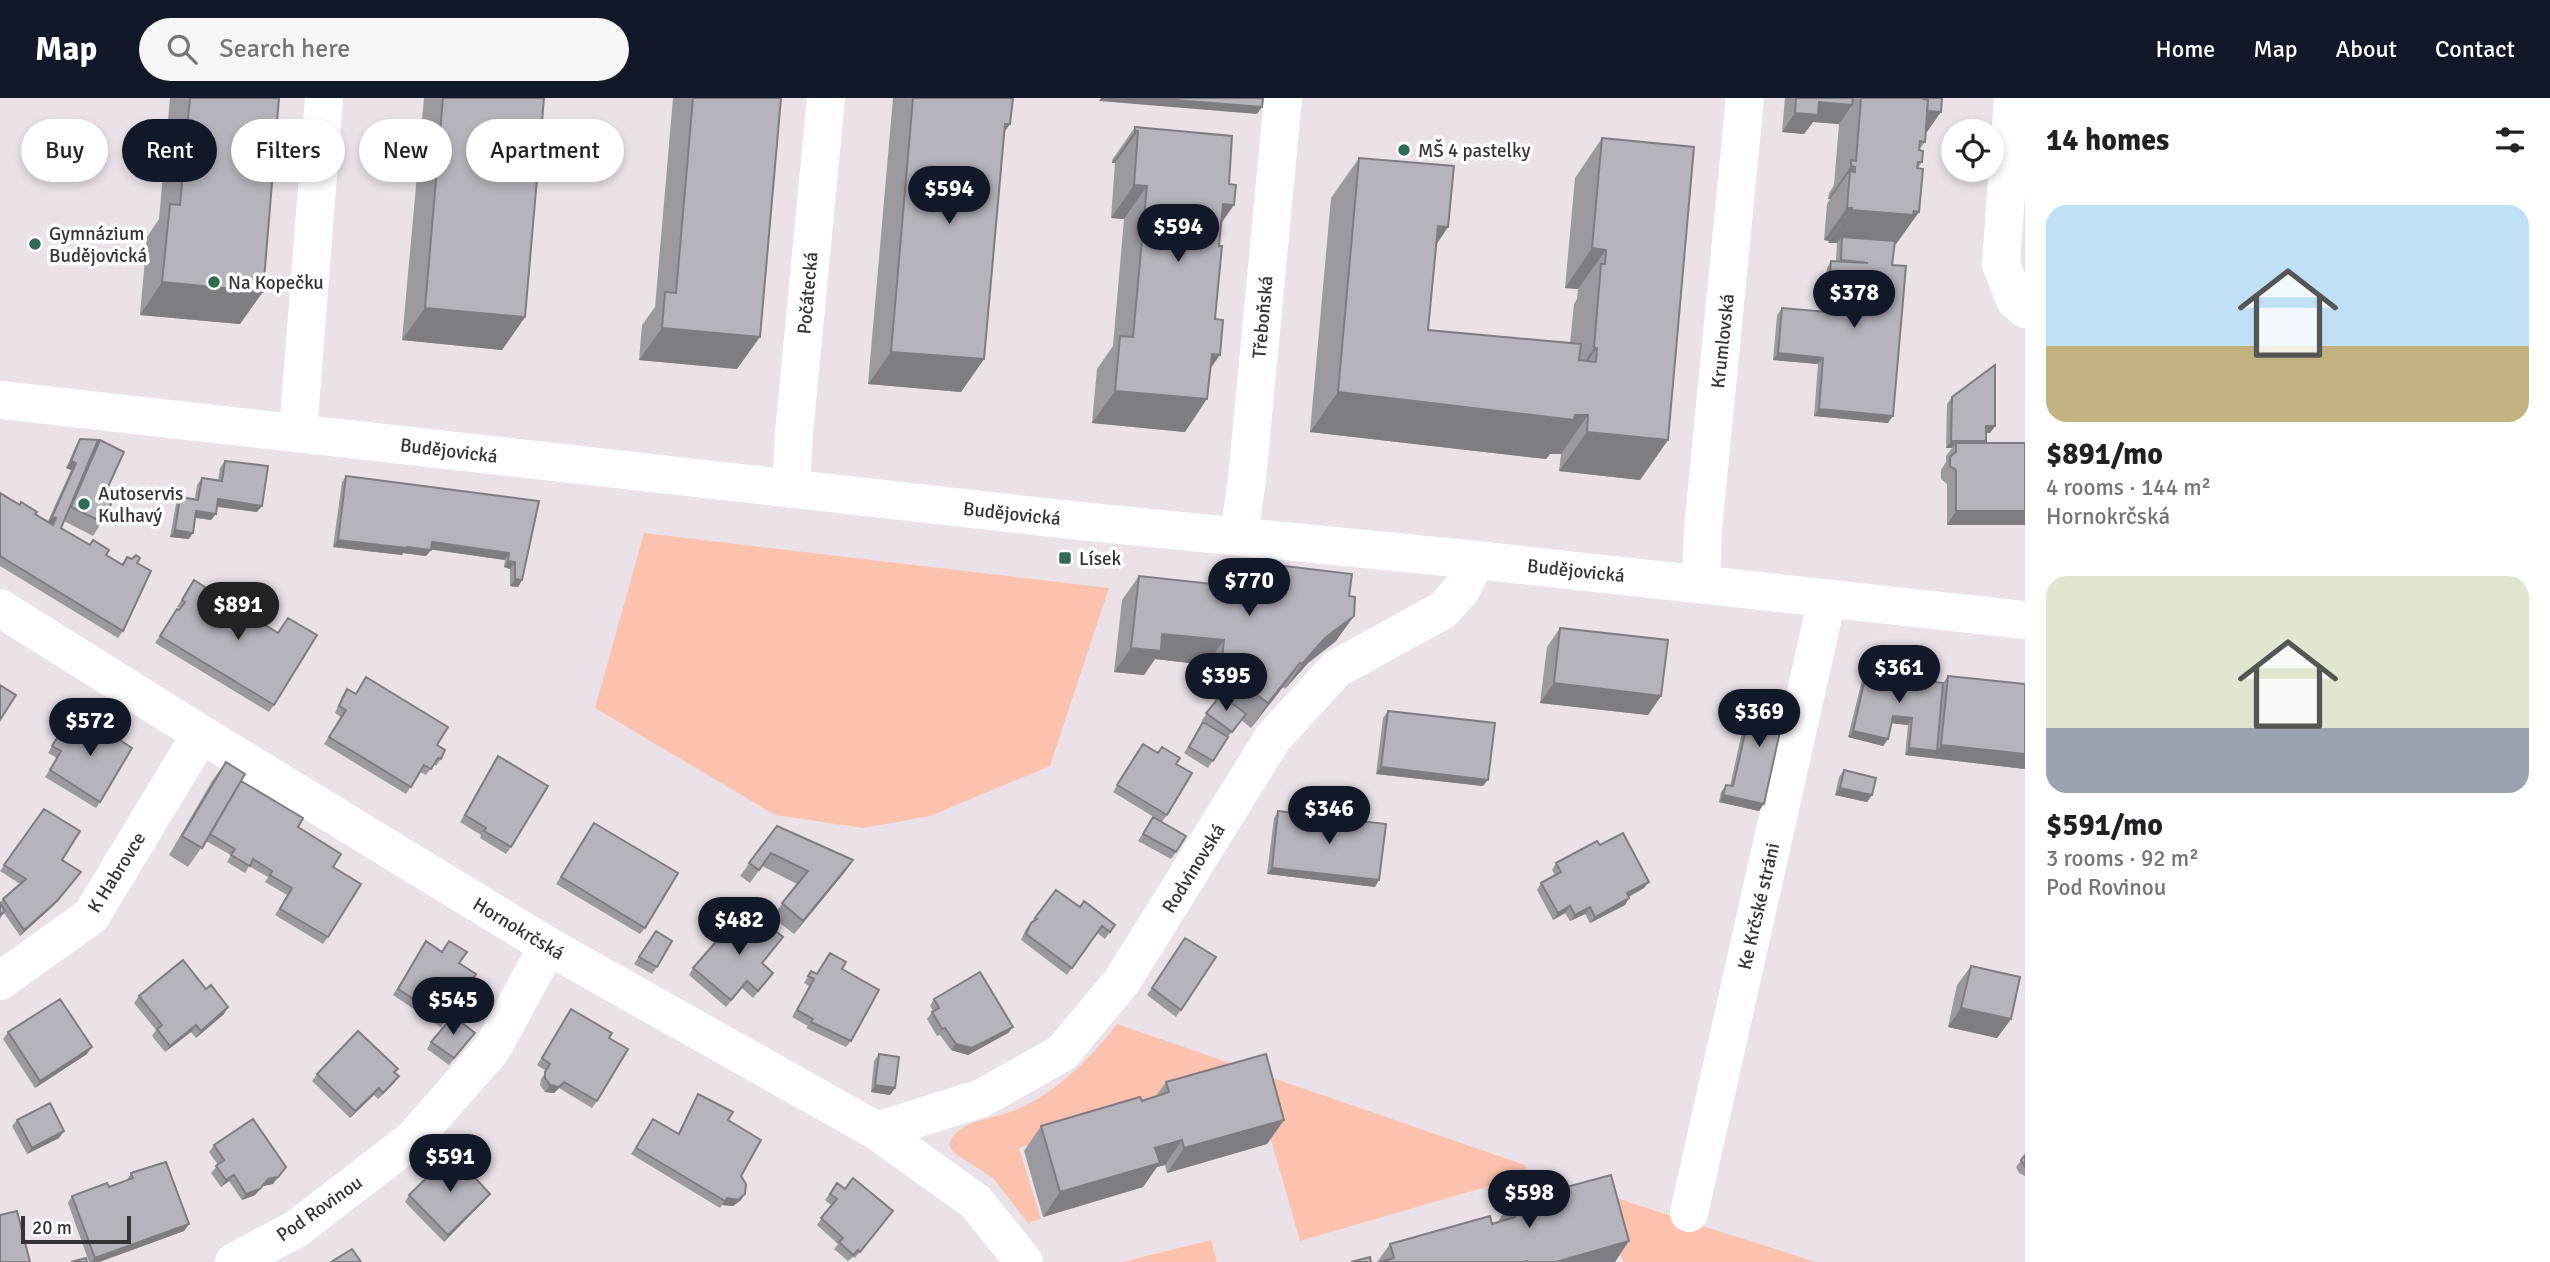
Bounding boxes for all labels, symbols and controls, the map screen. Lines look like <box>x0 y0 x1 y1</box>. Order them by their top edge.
search box <box>139 18 629 81</box>
text: Map <box>35 29 97 70</box>
icon: search <box>163 30 201 68</box>
text: Search here <box>219 33 350 65</box>
text: Home <box>2155 34 2215 64</box>
text: Map <box>2253 34 2298 64</box>
text: About <box>2336 34 2397 64</box>
text: Contact <box>2435 34 2515 64</box>
chip: Buy <box>21 119 108 182</box>
chip: Rent <box>122 119 217 182</box>
chip: Filters <box>231 119 345 182</box>
chip: New <box>359 119 452 182</box>
chip: Apartment <box>466 119 624 182</box>
map controls <box>1941 119 2004 182</box>
button: locate <box>1941 119 2004 182</box>
icon: filters <box>2491 121 2529 159</box>
text: 14 homes <box>2046 122 2169 159</box>
place label: MŠ 4 pastelky <box>1418 138 1531 163</box>
marker: MŠ 4 pastelky <box>1396 142 1412 158</box>
pin: $594 <box>908 166 990 226</box>
text: $594 <box>924 174 974 203</box>
pin: $594 <box>1137 204 1219 264</box>
text: $594 <box>1153 212 1203 241</box>
place label: Gymnázium Budějovická <box>49 222 147 268</box>
marker: Gymnázium Budějovická <box>27 236 43 252</box>
icon: home <box>2225 250 2351 376</box>
street label: Počátecká <box>792 251 824 335</box>
place label: Na Kopečku <box>228 271 324 295</box>
pin: $378 <box>1813 271 1895 330</box>
marker: Na Kopečku <box>206 274 222 290</box>
street label: Třeboňská <box>1247 275 1279 359</box>
text: $378 <box>1829 278 1879 307</box>
street label: Krumlovská <box>1706 293 1740 390</box>
street label: Budějovická <box>399 433 499 469</box>
text: $891/mo <box>2046 436 2163 473</box>
text: 4 rooms · 144 m² <box>2046 473 2211 502</box>
place label: Autoservis Kulhavý <box>98 482 183 528</box>
marker: Autoservis Kulhavý <box>76 496 92 512</box>
street label: Budějovická <box>962 497 1062 531</box>
text: Hornokrčská <box>2046 502 2170 531</box>
place label: Lísek <box>1079 547 1122 571</box>
marker: Lísek <box>1057 550 1073 566</box>
street label: Budějovická <box>1526 554 1626 588</box>
pin: $770 <box>1208 559 1290 618</box>
text: $770 <box>1224 566 1274 595</box>
pin: $891 <box>197 582 279 642</box>
text: $891 <box>213 590 263 619</box>
icon: home <box>2225 621 2351 747</box>
pin: $361 <box>1858 646 1940 705</box>
text: $361 <box>1874 653 1924 682</box>
pin: $395 <box>1185 654 1267 713</box>
text: $395 <box>1201 661 1251 690</box>
pin: $369 <box>1718 690 1800 749</box>
text: $369 <box>1734 697 1784 726</box>
pin: $572 <box>49 698 131 758</box>
text: $572 <box>65 706 115 735</box>
pin: $346 <box>1288 786 1370 846</box>
text: $346 <box>1304 794 1354 823</box>
text: $591/mo <box>2046 807 2163 844</box>
street label: Rodvinovská <box>1157 819 1231 918</box>
street label: K Habrovce <box>83 828 151 918</box>
street label: Ke Krčské stráni <box>1733 840 1785 972</box>
text: 3 rooms · 92 m² <box>2046 844 2199 873</box>
text: Pod Rovinou <box>2046 873 2166 902</box>
street label: Hornokrčská <box>468 892 569 966</box>
pin: $482 <box>698 898 780 957</box>
text: $482 <box>714 905 764 934</box>
pin: $545 <box>412 978 494 1037</box>
text: $545 <box>428 985 478 1014</box>
pin: $591 <box>409 1134 491 1194</box>
text: $591 <box>425 1142 475 1171</box>
street label: Pod Rovinou <box>272 1170 367 1247</box>
pin: $598 <box>1488 1170 1570 1230</box>
text: $598 <box>1504 1178 1554 1207</box>
scale bar <box>21 1213 131 1245</box>
text: 20 m <box>32 1216 72 1240</box>

